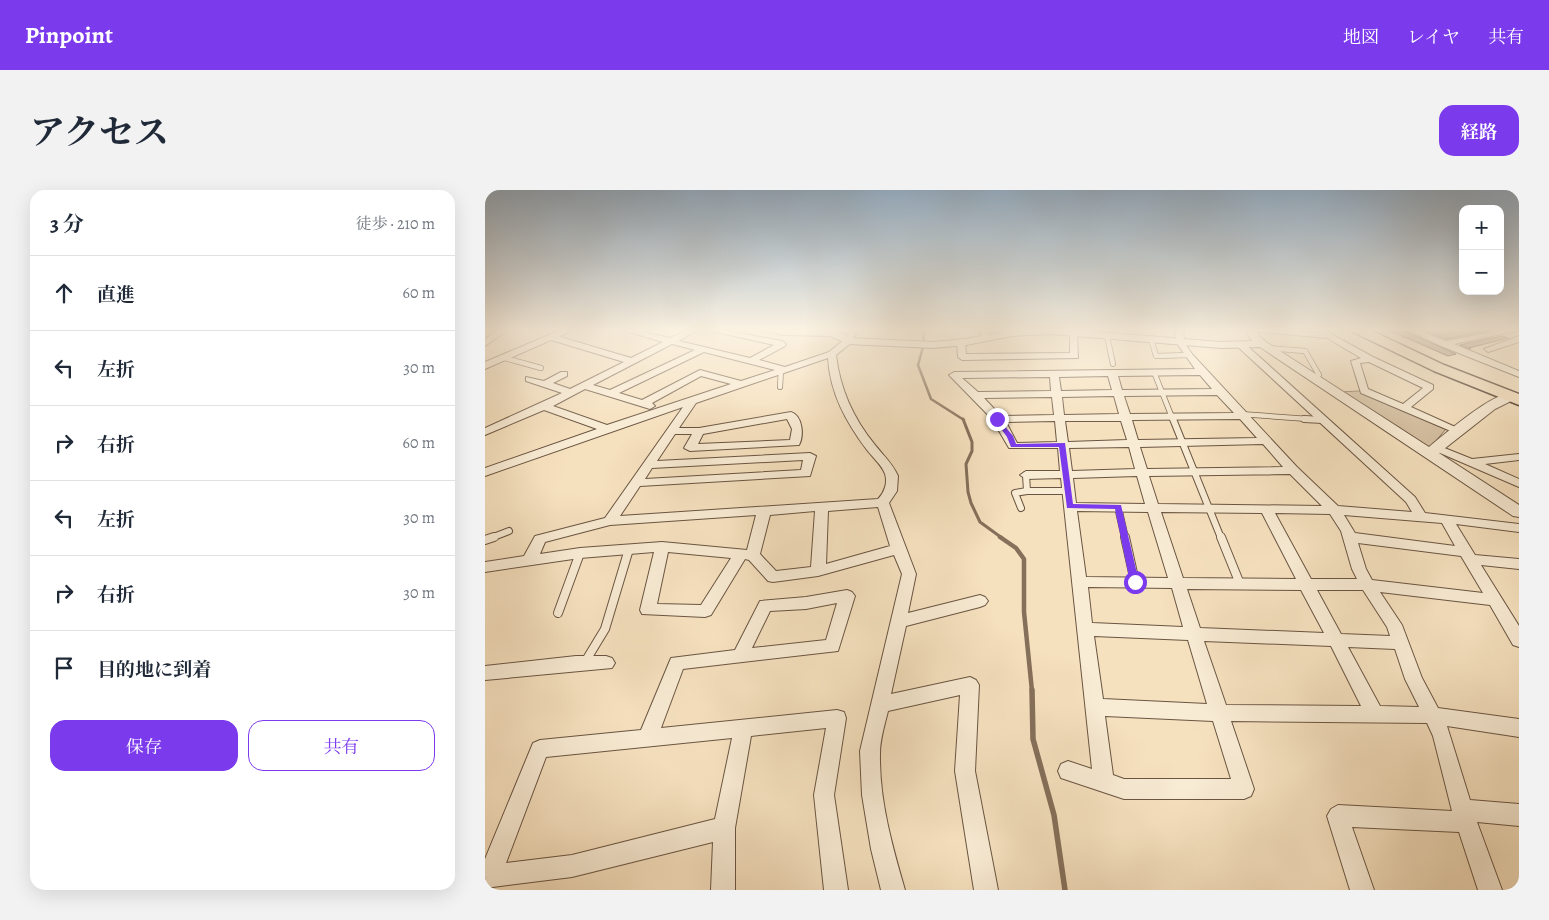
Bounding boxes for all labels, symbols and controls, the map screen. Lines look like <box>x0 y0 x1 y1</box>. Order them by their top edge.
text: Pinpoint <box>25 19 113 51</box>
text: 地図 <box>1343 25 1379 49</box>
text: レイヤ <box>1407 25 1460 49</box>
text: 共有 <box>1488 25 1524 49</box>
button: 経路 <box>1439 105 1519 156</box>
text: アクセス <box>30 108 169 156</box>
map controls <box>1459 205 1504 295</box>
button: + <box>1459 205 1504 250</box>
text: 3 分 <box>50 210 84 238</box>
text: 徒歩 · 210 m <box>355 213 435 235</box>
button: − <box>1459 250 1504 295</box>
icon: ahead <box>50 279 78 307</box>
text: 直進 <box>97 282 135 308</box>
text: 60 m <box>403 282 435 304</box>
icon: left <box>50 354 78 382</box>
text: 左折 <box>97 357 135 383</box>
text: 30 m <box>403 357 435 379</box>
route end <box>986 408 1009 431</box>
icon: right <box>50 429 78 457</box>
text: 右折 <box>97 432 135 458</box>
text: 60 m <box>403 432 435 454</box>
icon: left <box>50 504 78 532</box>
text: 左折 <box>97 507 135 533</box>
text: 30 m <box>403 507 435 529</box>
route start <box>1124 571 1147 594</box>
icon: right <box>50 579 78 607</box>
text: 右折 <box>97 582 135 608</box>
text: 30 m <box>403 582 435 604</box>
icon: arrive <box>50 654 78 682</box>
text: 目的地に到着 <box>97 657 211 683</box>
button: 保存 <box>50 720 238 771</box>
button: 共有 <box>248 720 435 771</box>

